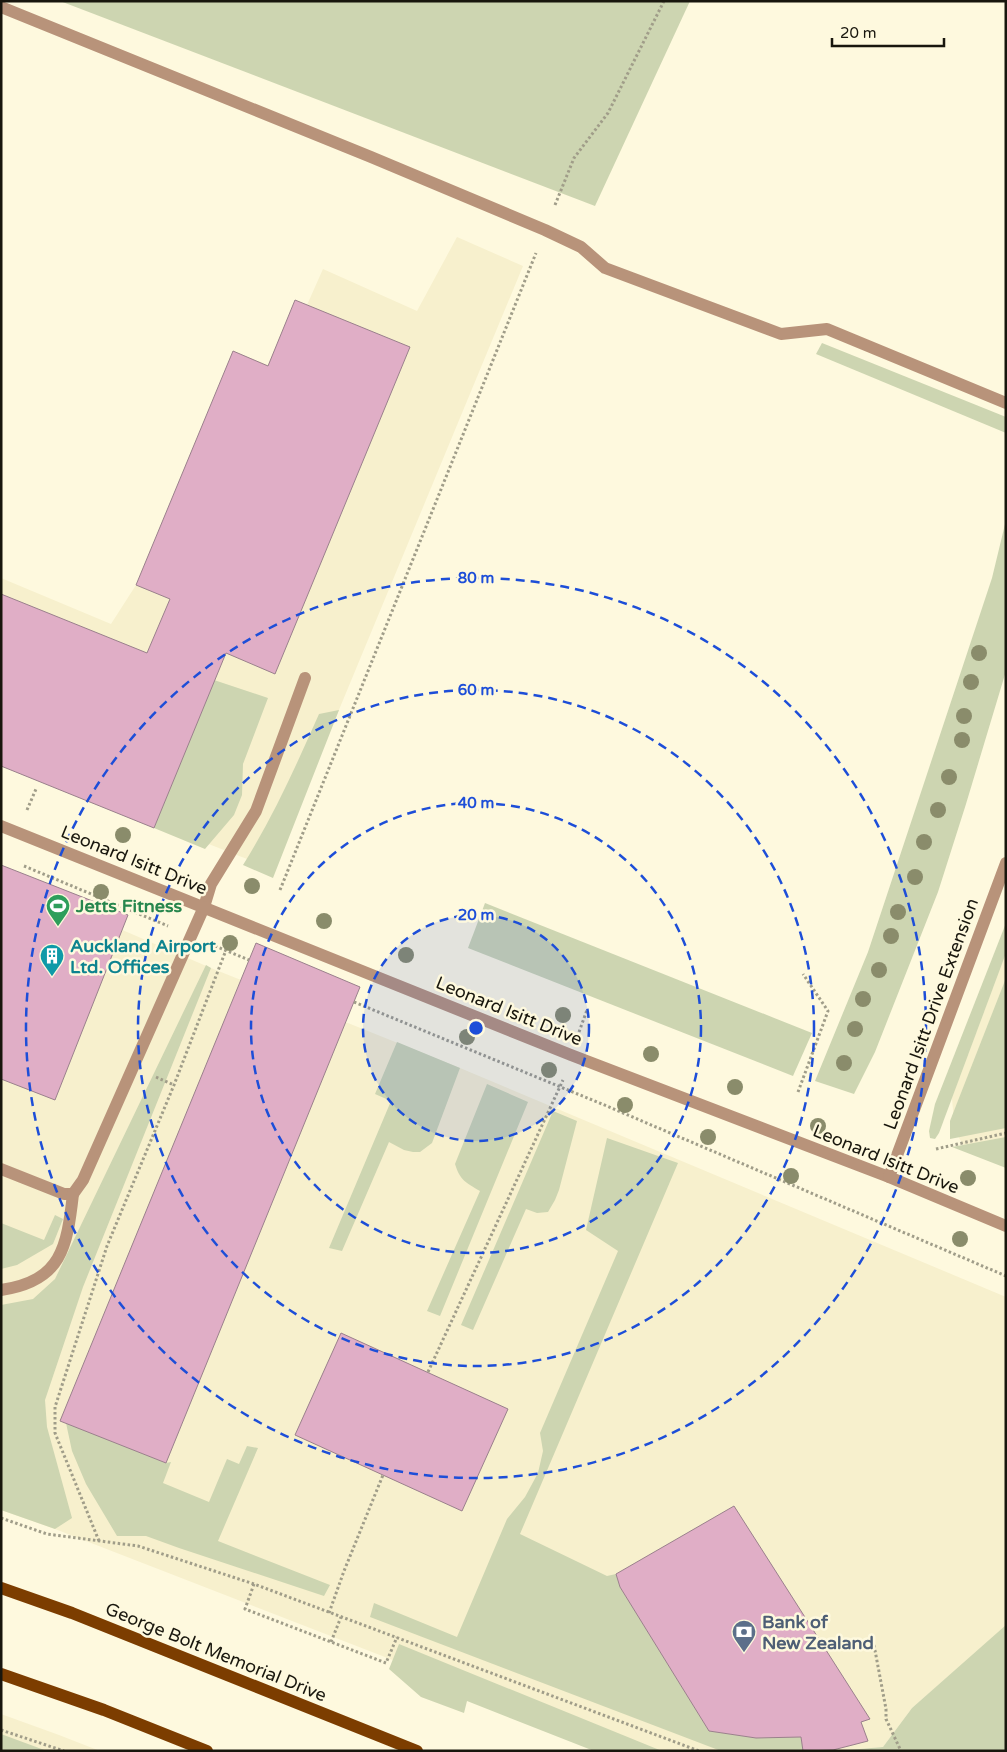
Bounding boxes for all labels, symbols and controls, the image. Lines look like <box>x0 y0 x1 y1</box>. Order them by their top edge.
scale bar <box>832 15 944 47</box>
text: 20 m <box>840 24 877 42</box>
text: 80 m <box>458 569 494 587</box>
text: 60 m <box>458 681 494 699</box>
text: 40 m <box>458 794 494 812</box>
street label: Leonard Isitt Drive <box>58 821 210 899</box>
sports icon: Jetts Fitness <box>45 893 71 927</box>
place label: Jetts Fitness <box>75 895 183 917</box>
street label: Leonard Isitt Drive Extension <box>879 895 983 1133</box>
text: 20 m <box>458 906 494 924</box>
place label: Auckland Airport Ltd. Offices <box>70 935 216 978</box>
building icon: Auckland Airport Ltd. Offices <box>39 943 65 977</box>
street label: Leonard Isitt Drive <box>433 972 585 1050</box>
centre of rings <box>467 1019 485 1037</box>
street label: Leonard Isitt Drive <box>810 1120 962 1198</box>
street label: George Bolt Memorial Drive <box>102 1597 330 1707</box>
place label: Bank of New Zealand <box>762 1611 874 1654</box>
bank icon: Bank of New Zealand <box>731 1619 757 1653</box>

